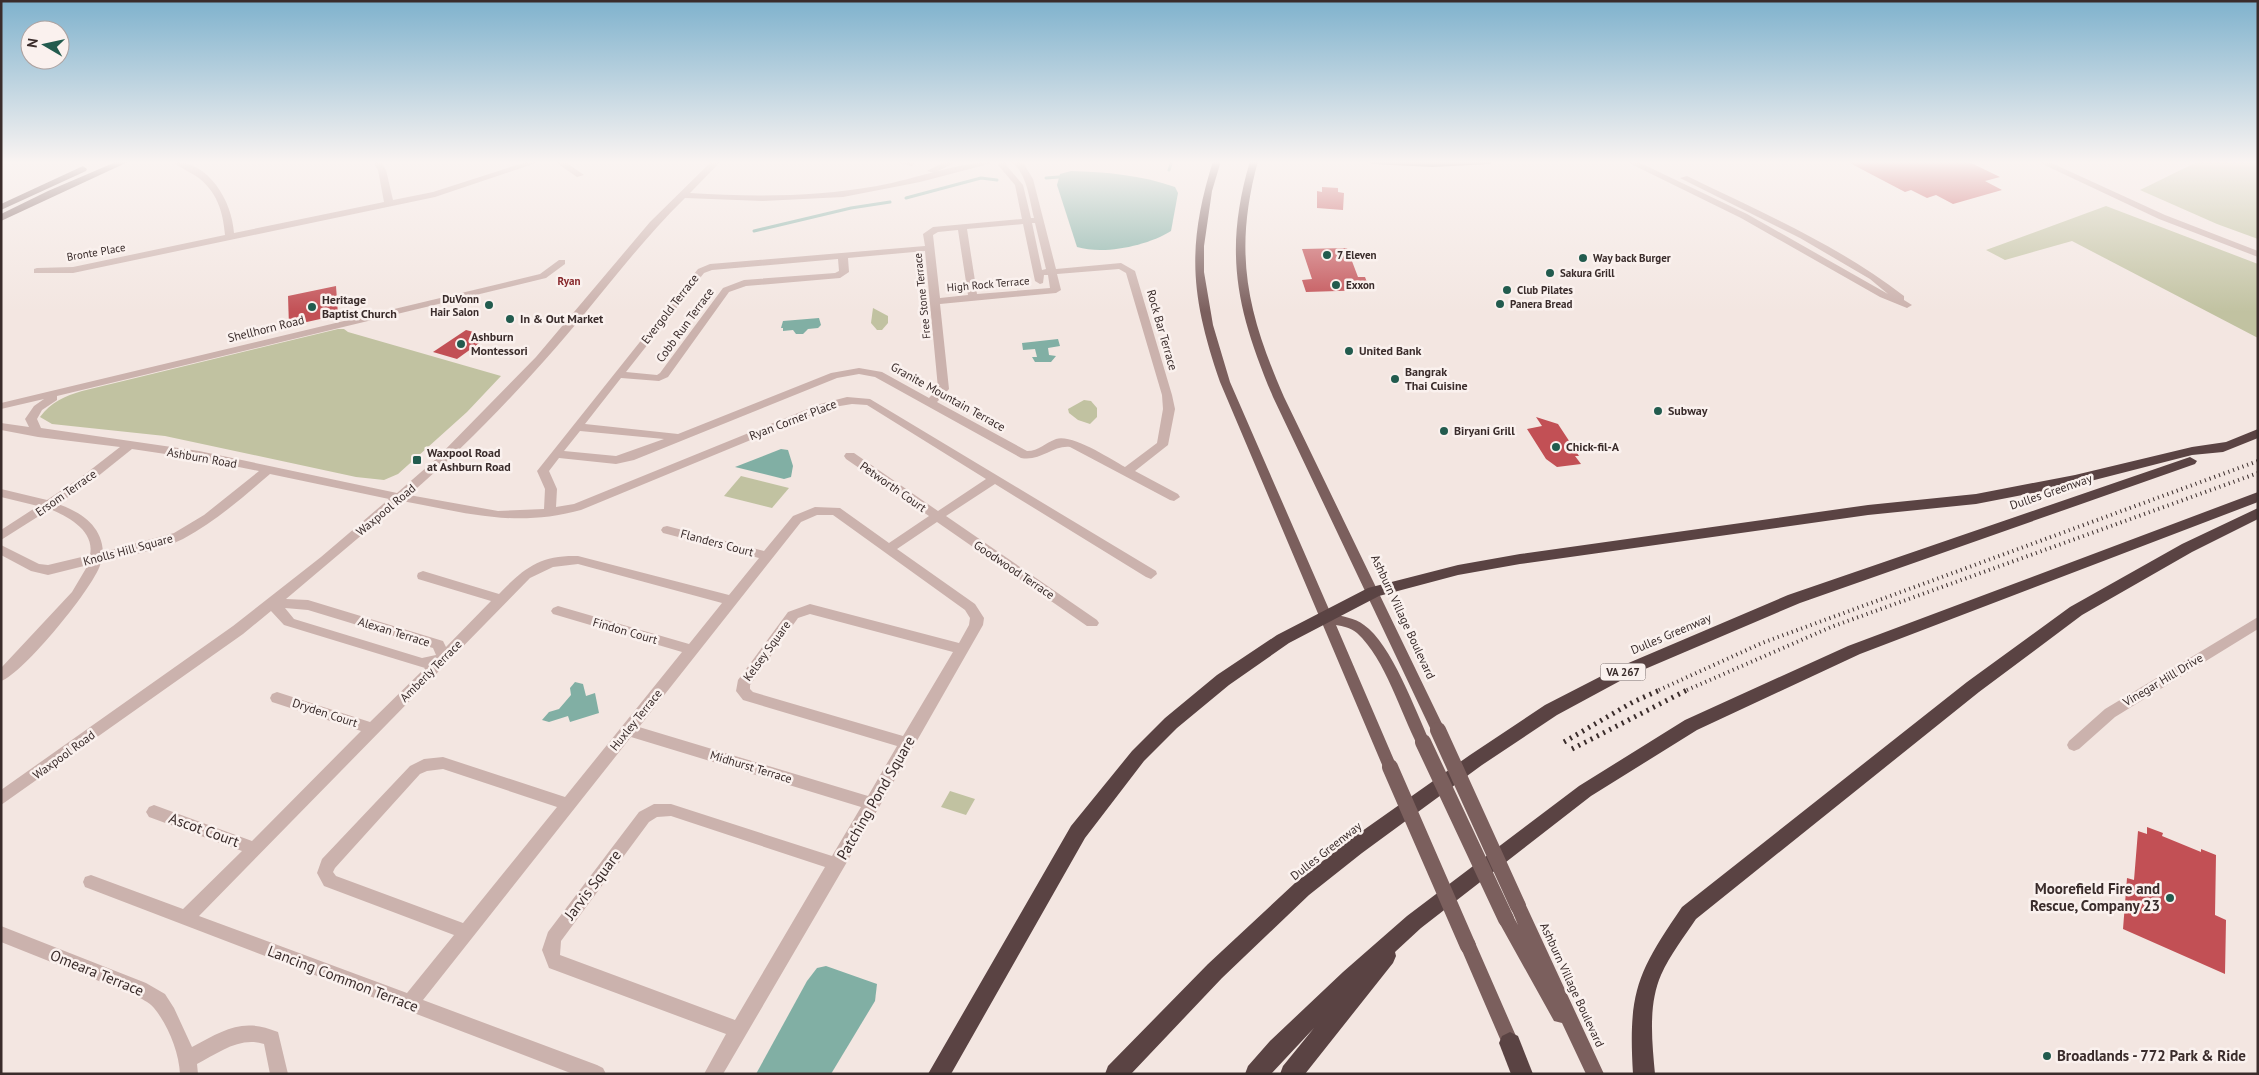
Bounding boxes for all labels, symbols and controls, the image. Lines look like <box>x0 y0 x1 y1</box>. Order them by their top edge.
north arrow <box>20 20 70 70</box>
text: N <box>23 37 42 49</box>
street label: Bronte Place <box>66 240 127 264</box>
place label: 7 Eleven <box>1337 248 1377 262</box>
marker: 7 Eleven <box>1321 249 1333 261</box>
place label: Way back Burger <box>1593 251 1671 265</box>
street label: Free Stone Terrace <box>910 252 933 340</box>
marker: Way back Burger <box>1577 252 1589 264</box>
place label: Sakura Grill <box>1560 266 1615 280</box>
marker: Sakura Grill <box>1544 267 1556 279</box>
street label: Evergold Terrace <box>638 271 702 347</box>
street label: High Rock Terrace <box>946 273 1030 295</box>
district label: Ryan <box>557 274 581 288</box>
place label: Exxon <box>1346 278 1375 292</box>
marker: Exxon <box>1330 279 1342 291</box>
place label: Club Pilates <box>1517 283 1573 297</box>
marker: Club Pilates <box>1501 284 1513 296</box>
street label: Cobb Run Terrace <box>653 285 717 365</box>
street label: Rock Bar Terrace <box>1144 288 1181 372</box>
place label: Heritage Baptist Church <box>322 292 397 321</box>
place label: DuVonn Hair Salon <box>430 292 479 319</box>
place label: Panera Bread <box>1510 297 1573 311</box>
marker: Panera Bread <box>1494 298 1506 310</box>
marker: DuVonn Hair Salon <box>483 299 495 311</box>
marker: Heritage Baptist Church <box>306 301 318 313</box>
place label: In & Out Market <box>520 311 604 326</box>
street label: Shellhorn Road <box>226 312 306 345</box>
marker: In & Out Market <box>504 313 516 325</box>
place label: Ashburn Montessori <box>471 329 528 358</box>
marker: Ashburn Montessori <box>455 338 467 350</box>
place label: United Bank <box>1359 343 1422 358</box>
marker: United Bank <box>1343 345 1355 357</box>
street label: Granite Mountain Terrace <box>888 359 1008 434</box>
place label: Bangrak Thai Cuisine <box>1405 364 1468 393</box>
marker: Bangrak Thai Cuisine <box>1389 373 1401 385</box>
street label: Ryan Corner Place <box>747 396 839 443</box>
place label: Subway <box>1668 403 1708 418</box>
marker: Subway <box>1652 405 1664 417</box>
place label: Biryani Grill <box>1454 423 1515 438</box>
marker: Biryani Grill <box>1438 425 1450 437</box>
place label: Chick-fil-A <box>1566 439 1620 454</box>
marker: Chick-fil-A <box>1550 441 1562 453</box>
street label: Ashburn Road <box>166 444 238 471</box>
place label: Waxpool Road at Ashburn Road <box>427 445 511 474</box>
marker: Waxpool Road at Ashburn Road <box>411 454 423 466</box>
street label: Petworth Court <box>857 458 929 515</box>
street label: Ersom Terrace <box>32 466 99 519</box>
street label: Dulles Greenway <box>2008 470 2094 513</box>
street label: Waxpool Road <box>353 480 418 539</box>
street label: Flanders Court <box>679 526 755 559</box>
street label: Knolls Hill Square <box>81 530 174 569</box>
street label: Goodwood Terrace <box>971 537 1057 602</box>
street label: Ashburn Village Boulevard <box>1368 552 1439 681</box>
street label: Dulles Greenway <box>1628 610 1714 657</box>
street label: Alexan Terrace <box>356 613 432 650</box>
street label: Findon Court <box>591 614 659 647</box>
street label: Kelsey Square <box>740 618 794 684</box>
street label: Amberly Terrace <box>397 637 465 705</box>
street label: Vinegar Hill Drive <box>2119 650 2205 710</box>
road number: VA 267 <box>1600 664 1646 680</box>
street label: Huxley Terrace <box>606 686 665 753</box>
street label: Dryden Court <box>291 695 360 730</box>
street label: Waxpool Road <box>30 727 98 782</box>
street label: Patching Pond Square <box>832 732 919 863</box>
street label: Midhurst Terrace <box>708 747 794 786</box>
street label: Ascot Court <box>166 808 242 851</box>
street label: Dulles Greenway <box>1287 818 1365 883</box>
street label: Jarvis Square <box>560 846 625 924</box>
place label: Moorefield Fire and Rescue, Company 23 <box>2030 879 2160 915</box>
marker: Moorefield Fire and Rescue, Company 23 <box>2164 892 2176 904</box>
street label: Ashburn Village Boulevard <box>1537 920 1608 1049</box>
street label: Lancing Common Terrace <box>265 941 421 1016</box>
street label: Omeara Terrace <box>48 945 147 1000</box>
place label: Broadlands - 772 Park & Ride <box>2057 1046 2246 1065</box>
marker: Broadlands - 772 Park & Ride <box>2041 1050 2053 1062</box>

